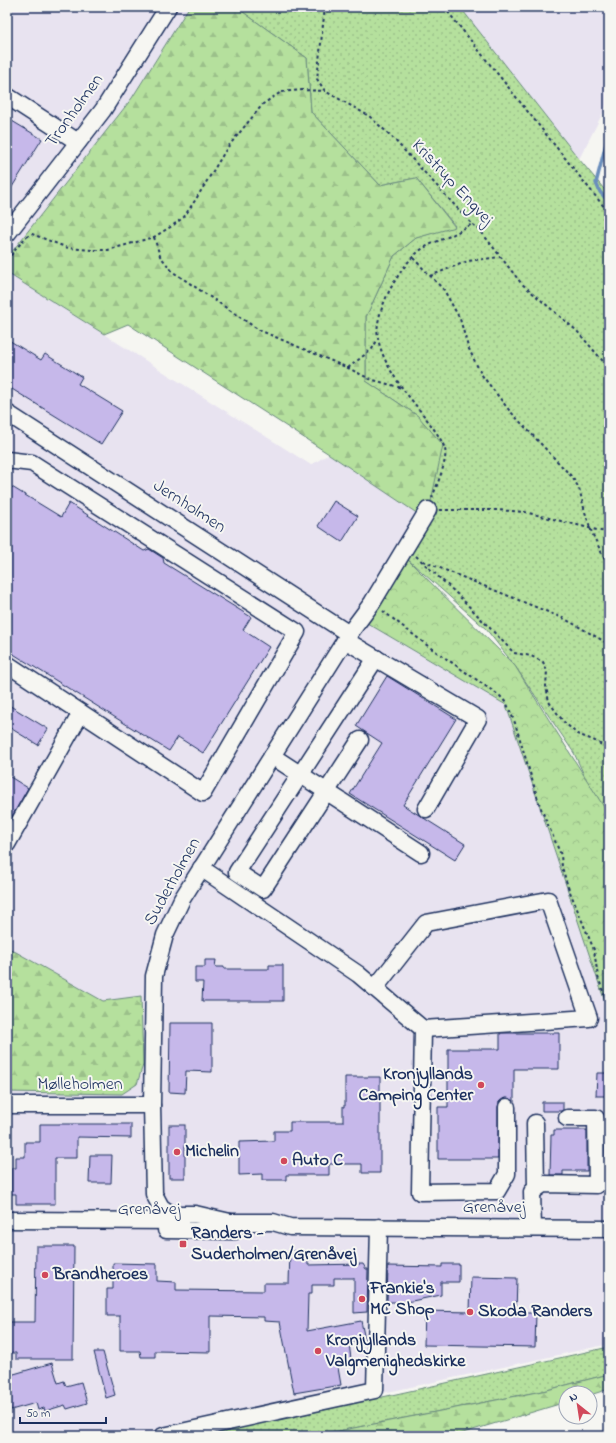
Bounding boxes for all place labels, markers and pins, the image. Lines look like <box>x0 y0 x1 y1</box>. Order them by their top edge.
place label: Kronjyllands Camping Center <box>358 1062 473 1110</box>
marker: Kronjyllands Camping Center <box>476 1080 486 1090</box>
place label: Michelin <box>185 1139 239 1165</box>
marker: Michelin <box>172 1147 182 1157</box>
place label: Auto C <box>292 1148 343 1174</box>
marker: Auto C <box>279 1156 289 1166</box>
place label: Randers - Suderholmen/Grenåvej <box>191 1221 358 1268</box>
marker: Randers - Suderholmen/Grenåvej <box>178 1239 188 1249</box>
place label: Brandheroes <box>52 1262 148 1288</box>
marker: Brandheroes <box>40 1270 50 1280</box>
place label: Frankie's MC Shop <box>369 1276 435 1323</box>
marker: Frankie's MC Shop <box>357 1294 367 1304</box>
place label: Skoda Randers <box>478 1299 593 1325</box>
marker: Skoda Randers <box>465 1307 475 1317</box>
place label: Kronjyllands Valgmenighedskirke <box>325 1328 466 1376</box>
marker: Kronjyllands Valgmenighedskirke <box>313 1346 323 1356</box>

